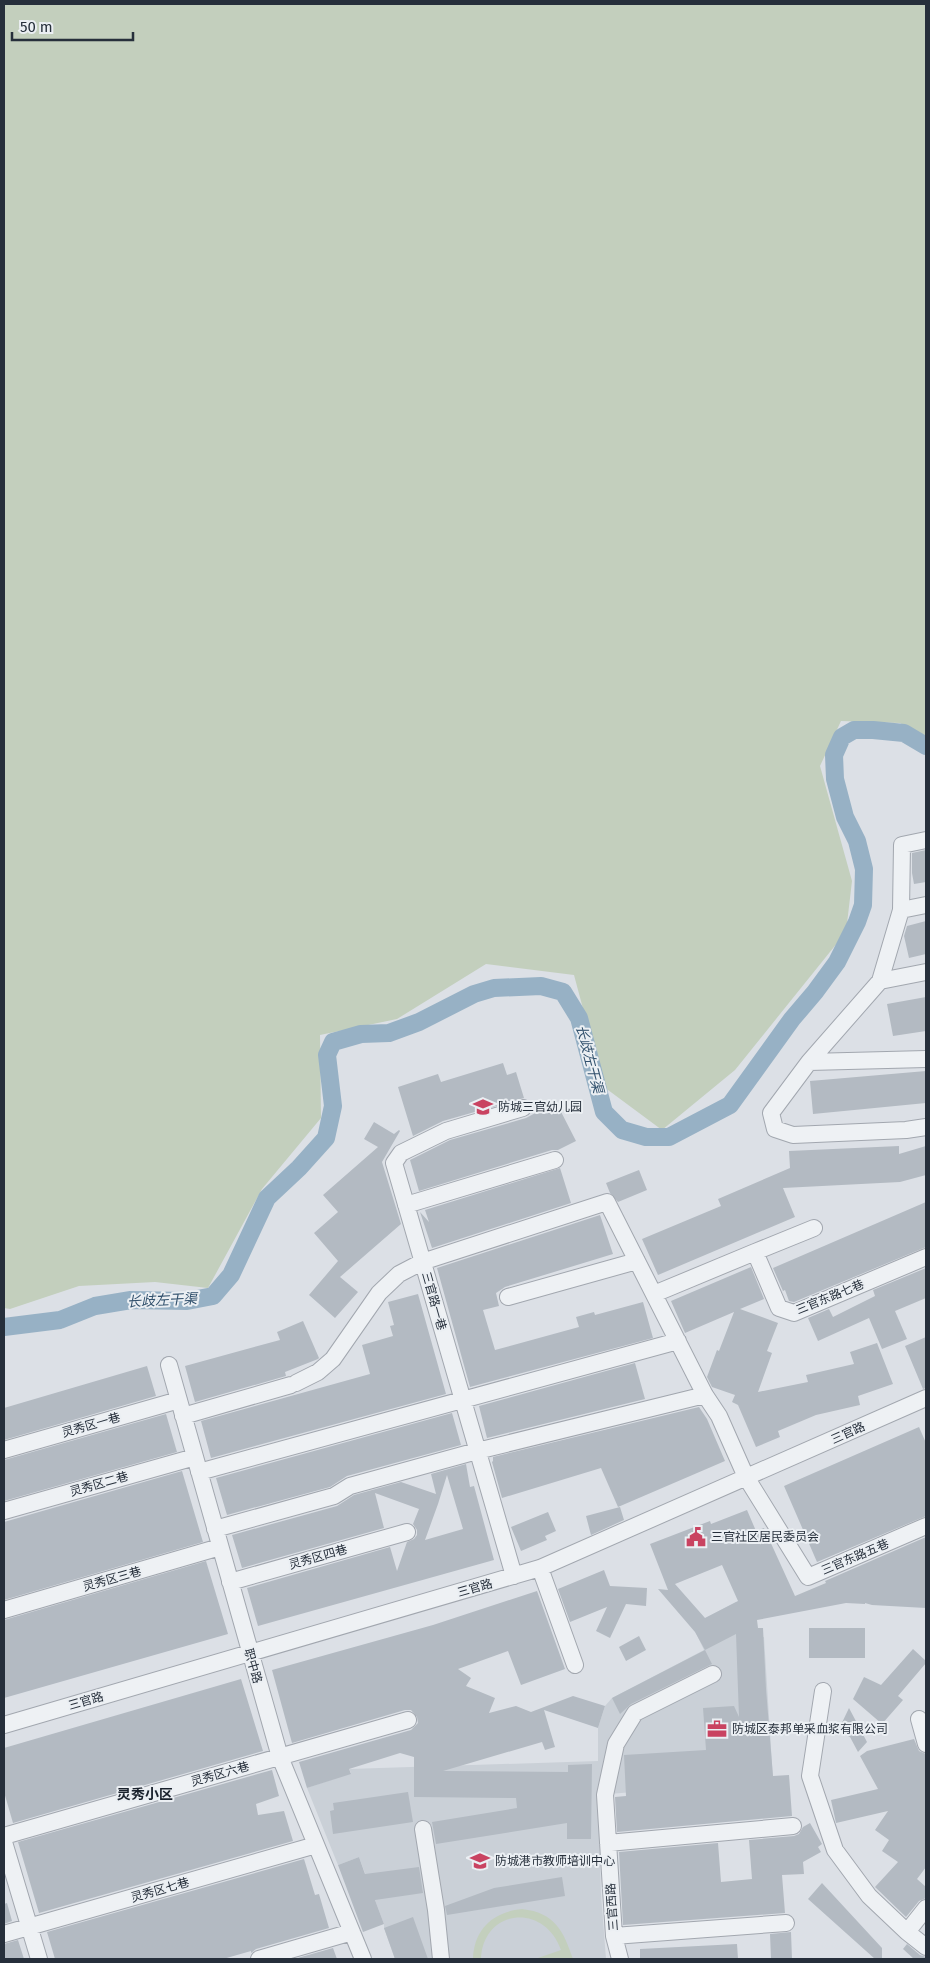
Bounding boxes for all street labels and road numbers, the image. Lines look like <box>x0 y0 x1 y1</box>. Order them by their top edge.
street label: 三官路一巷 <box>419 1270 449 1332</box>
street label: 三官东路七巷 <box>794 1277 866 1317</box>
street label: 灵秀区一巷 <box>60 1410 122 1440</box>
street label: 三官路 <box>829 1419 867 1447</box>
street label: 灵秀区二巷 <box>68 1469 130 1499</box>
street label: 三官东路五巷 <box>819 1536 891 1578</box>
street label: 灵秀区四巷 <box>287 1542 349 1572</box>
street label: 灵秀区三巷 <box>81 1564 143 1594</box>
street label: 三官路 <box>456 1576 494 1600</box>
street label: 职中路 <box>241 1647 265 1685</box>
street label: 三官路 <box>67 1689 105 1713</box>
street label: 灵秀区六巷 <box>189 1759 251 1789</box>
street label: 灵秀区七巷 <box>129 1875 191 1905</box>
street label: 三官西路 <box>603 1883 621 1931</box>

